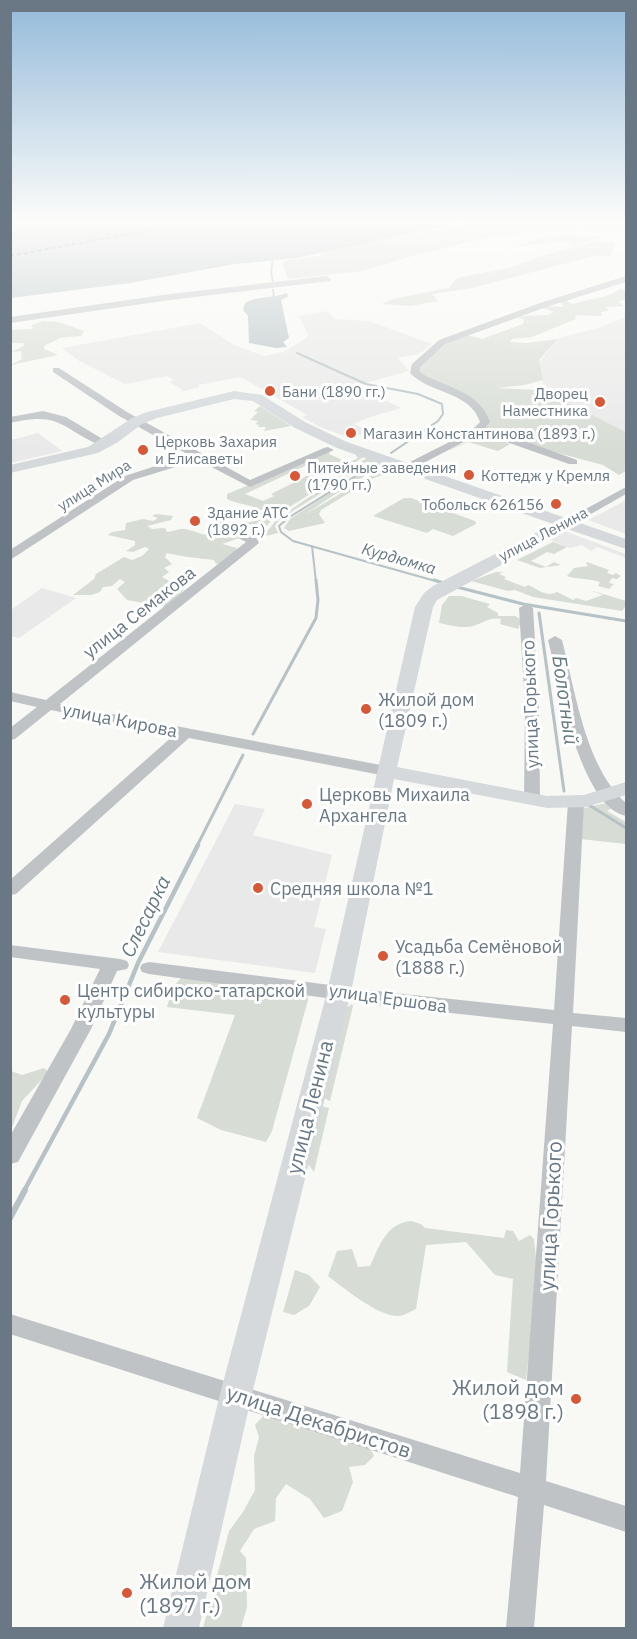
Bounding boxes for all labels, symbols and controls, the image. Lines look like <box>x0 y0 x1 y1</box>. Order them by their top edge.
place label: Бани (1890 гг.) <box>282 382 386 401</box>
marker: Бани (1890 гг.) <box>263 384 277 398</box>
place label: Дворец Наместника <box>502 384 588 420</box>
marker: Дворец Наместника <box>593 395 607 409</box>
place label: Магазин Константинова (1893 г.) <box>363 424 596 443</box>
marker: Магазин Константинова (1893 г.) <box>344 426 358 440</box>
place label: Церковь Захария и Елисаветы <box>155 432 277 468</box>
marker: Церковь Захария и Елисаветы <box>136 443 150 457</box>
street label: улица Мира <box>54 455 134 515</box>
place label: Питейные заведения (1790 гг.) <box>307 458 457 494</box>
place label: Коттедж у Кремля <box>481 466 610 485</box>
marker: Коттедж у Кремля <box>462 468 476 482</box>
marker: Питейные заведения (1790 гг.) <box>288 469 302 483</box>
place label: Тобольск 626156 <box>422 495 544 514</box>
marker: Тобольск 626156 <box>549 497 563 511</box>
place label: Здание АТС (1892 г.) <box>207 503 288 539</box>
street label: улица Ленина <box>495 503 591 565</box>
marker: Здание АТС (1892 г.) <box>188 514 202 528</box>
water label: Курдюмка <box>360 538 438 578</box>
street label: улица Семакова <box>78 561 200 663</box>
street label: улица Горького <box>516 639 544 769</box>
water label: Болотный <box>546 654 586 746</box>
place label: Жилой дом (1809 г.) <box>378 688 474 732</box>
street label: улица Кирова <box>61 698 180 742</box>
marker: Жилой дом (1809 г.) <box>359 702 373 716</box>
place label: Церковь Михаила Архангела <box>319 783 470 827</box>
marker: Церковь Михаила Архангела <box>300 797 314 811</box>
water label: Слесарка <box>114 871 176 961</box>
place label: Средняя школа №1 <box>270 877 434 900</box>
marker: Средняя школа №1 <box>251 881 265 895</box>
place label: Усадьба Семёновой (1888 г.) <box>395 935 562 979</box>
marker: Усадьба Семёновой (1888 г.) <box>376 949 390 963</box>
street label: улица Ершова <box>327 978 449 1018</box>
place label: Центр сибирско-татарской культуры <box>77 979 305 1023</box>
marker: Центр сибирско-татарской культуры <box>58 993 72 1007</box>
street label: улица Ленина <box>279 1037 339 1177</box>
street label: улица Горького <box>532 1140 568 1292</box>
place label: Жилой дом (1898 г.) <box>451 1373 564 1425</box>
street label: улица Декабристов <box>223 1378 415 1464</box>
marker: Жилой дом (1898 г.) <box>569 1392 583 1406</box>
place label: Жилой дом (1897 г.) <box>139 1567 252 1619</box>
marker: Жилой дом (1897 г.) <box>120 1586 134 1600</box>

